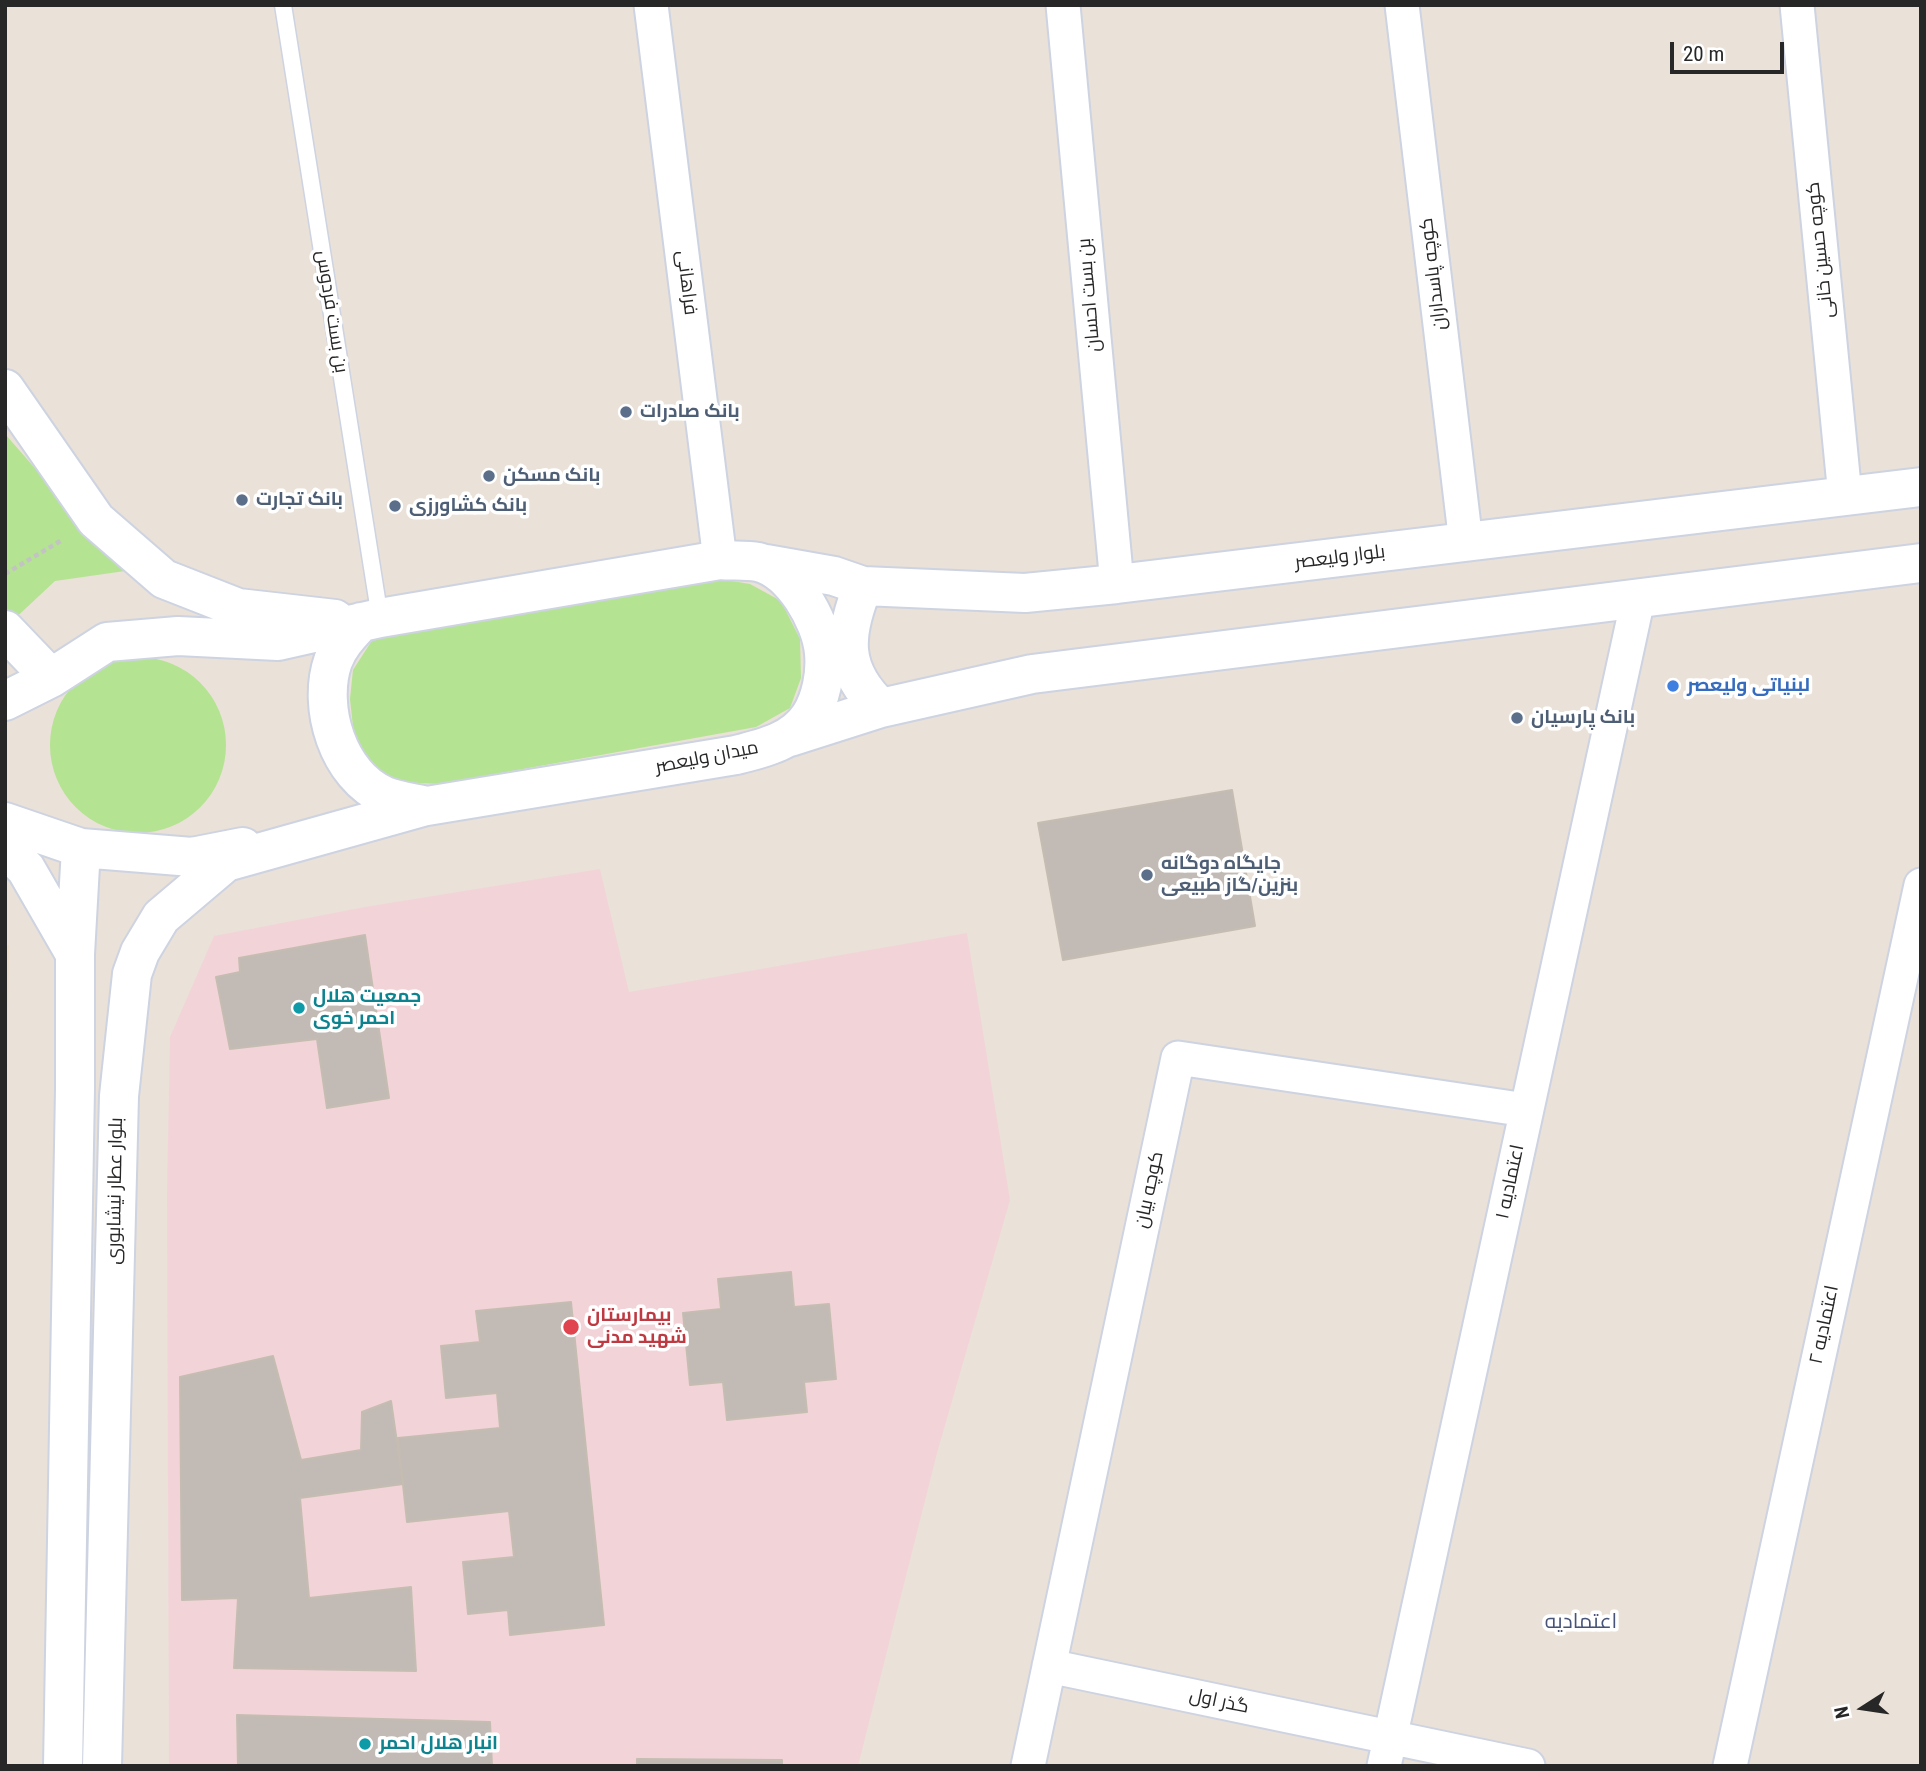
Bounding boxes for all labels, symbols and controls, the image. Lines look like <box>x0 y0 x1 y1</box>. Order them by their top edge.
scale bar <box>1674 28 1788 72</box>
text: 20 m <box>1683 42 1724 66</box>
street label: کوچه حسین خانی <box>1803 181 1839 319</box>
street label: کوچه پاسداران <box>1416 216 1452 332</box>
street label: بن بست احسان <box>1074 237 1106 353</box>
street label: بن بست فردوس <box>310 249 352 375</box>
street label: فراهانی <box>671 249 701 317</box>
place label: بانک صادرات <box>640 401 740 423</box>
marker: بانک صادرات <box>618 404 634 420</box>
place label: بانک مسکن <box>503 465 600 487</box>
marker: بانک مسکن <box>481 468 497 484</box>
place label: بانک تجارت <box>256 489 343 511</box>
marker: بانک تجارت <box>234 492 250 508</box>
place label: بانک کشاورزی <box>409 495 527 517</box>
marker: بانک کشاورزی <box>387 498 403 514</box>
street label: بلوار ولیعصر <box>1294 541 1386 575</box>
place label: لبنیاتی ولیعصر <box>1687 675 1810 697</box>
marker: لبنیاتی ولیعصر <box>1665 678 1681 694</box>
place label: بانک پارسیان <box>1531 707 1635 729</box>
marker: بانک پارسیان <box>1509 710 1525 726</box>
street label: میدان ولیعصر <box>653 737 761 779</box>
place label: جایگاه دوگانه بنزین/گاز طبیعی <box>1161 853 1298 897</box>
marker: جایگاه دوگانه بنزین/گاز طبیعی <box>1139 867 1155 883</box>
place label: جمعیت هلال احمر خوی <box>313 986 421 1030</box>
marker: جمعیت هلال احمر خوی <box>291 1000 307 1016</box>
street label: بلوار عطار نیشابوری <box>103 1117 129 1265</box>
street label: اعتمادیه ۱ <box>1492 1143 1530 1221</box>
street label: کوچه بیان <box>1131 1150 1169 1230</box>
street label: اعتمادیه ۲ <box>1806 1284 1844 1366</box>
place label: بیمارستان شهید مدنی <box>587 1305 687 1349</box>
marker: بیمارستان شهید مدنی <box>561 1317 581 1337</box>
district label: اعتمادیه <box>1545 1610 1617 1636</box>
north arrow <box>1828 1673 1898 1743</box>
street label: گذر اول <box>1187 1685 1251 1719</box>
text: N <box>1830 1704 1854 1721</box>
place label: انبار هلال احمر <box>379 1733 498 1755</box>
marker: انبار هلال احمر <box>357 1736 373 1752</box>

